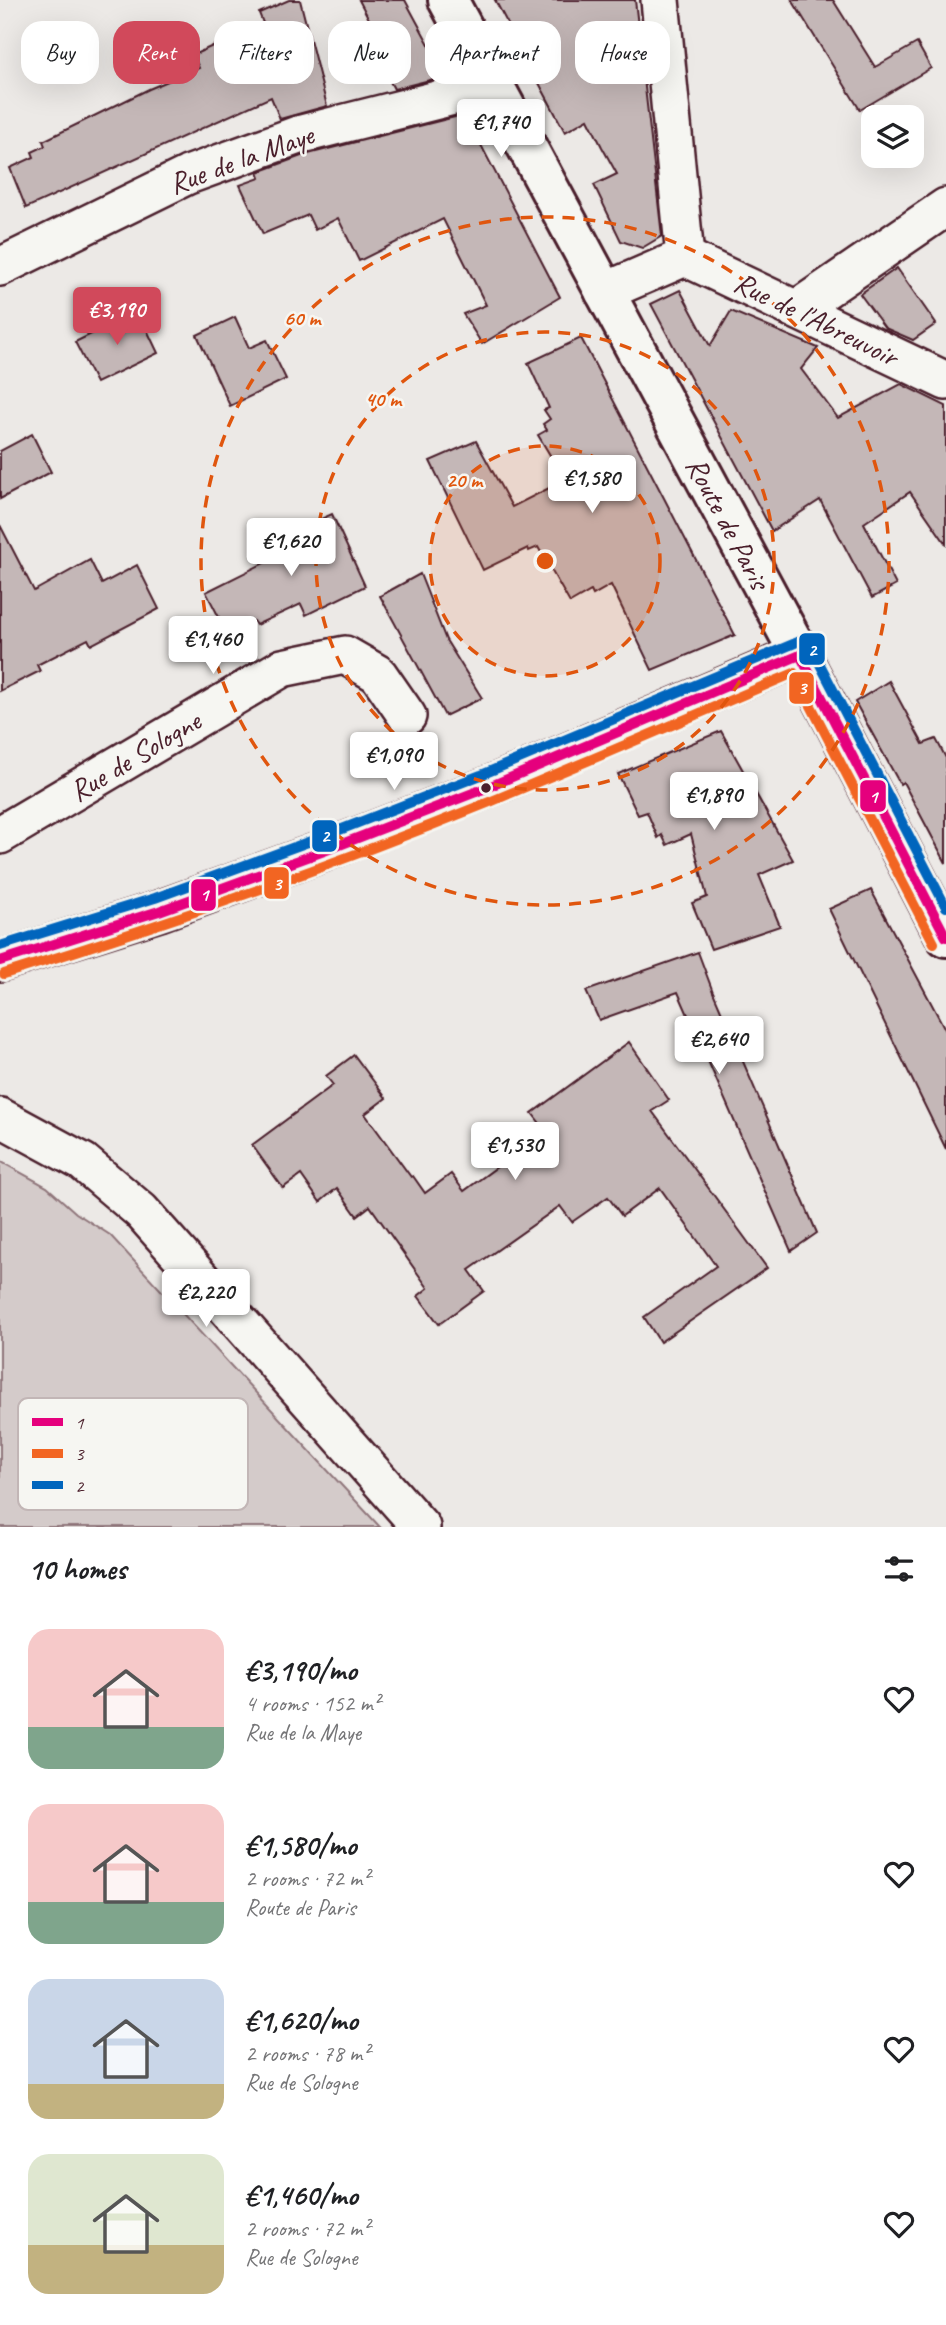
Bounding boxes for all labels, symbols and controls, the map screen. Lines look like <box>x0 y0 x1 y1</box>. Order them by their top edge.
chip: Buy <box>21 21 99 84</box>
chip: Rent <box>113 21 200 84</box>
chip: Filters <box>214 21 314 84</box>
chip: New <box>328 21 411 84</box>
chip: Apartment <box>425 21 561 84</box>
chip: House <box>575 21 670 84</box>
pin: €1,740 <box>444 100 558 159</box>
map controls <box>861 105 924 168</box>
button: layers <box>861 105 924 168</box>
text: €1,740 <box>473 107 529 136</box>
street label: Rue de la Maye <box>163 115 321 203</box>
street label: Rue de l'Abreuvoir <box>728 263 907 376</box>
pin: €3,190 <box>60 288 174 347</box>
text: €3,190 <box>89 295 145 324</box>
text: 60 m <box>284 305 322 331</box>
text: 40 m <box>365 386 403 412</box>
street label: Route de Paris <box>677 450 780 598</box>
pin: €1,580 <box>535 456 649 515</box>
text: €1,580 <box>564 463 620 492</box>
text: 20 m <box>446 467 484 493</box>
pin: €1,620 <box>234 518 348 578</box>
text: €1,620 <box>263 526 319 555</box>
centre of rings <box>533 549 557 573</box>
pin: €1,460 <box>156 616 270 676</box>
text: €1,460 <box>185 624 241 653</box>
line badge: 2 <box>798 632 826 666</box>
text: 2 <box>808 638 819 662</box>
line badge: 3 <box>788 671 815 705</box>
text: 3 <box>798 676 809 700</box>
street label: Rue de Sologne <box>62 701 210 810</box>
pin: €1,090 <box>337 732 451 792</box>
text: €1,090 <box>366 740 422 769</box>
pin: €1,890 <box>657 772 771 832</box>
line badge: 1 <box>859 779 887 813</box>
text: €1,890 <box>686 780 742 809</box>
unlabelled marker <box>479 781 493 795</box>
text: 1 <box>869 785 880 809</box>
line badge: 2 <box>311 819 338 853</box>
text: 2 <box>321 824 332 848</box>
line badge: 3 <box>263 866 290 900</box>
text: 3 <box>273 872 284 896</box>
line badge: 1 <box>190 878 217 912</box>
text: 1 <box>200 883 211 907</box>
pin: €2,640 <box>662 1016 776 1076</box>
text: €2,640 <box>691 1024 747 1053</box>
pin: €1,530 <box>458 1122 572 1182</box>
text: €1,530 <box>487 1130 543 1159</box>
pin: €2,220 <box>149 1270 263 1329</box>
text: €2,220 <box>178 1277 234 1306</box>
legend <box>18 1398 248 1510</box>
text: 1 <box>75 1411 85 1435</box>
text: 3 <box>75 1442 85 1466</box>
text: 2 <box>75 1474 85 1498</box>
text: 10 homes <box>28 1550 126 1588</box>
icon: filters <box>880 1550 918 1588</box>
text: €3,190/mo <box>245 1651 357 1689</box>
icon: home <box>84 1657 168 1741</box>
icon: heart <box>880 1680 918 1718</box>
text: 4 rooms · 152 m² <box>245 1689 380 1718</box>
text: Rue de la Maye <box>245 1718 361 1747</box>
text: €1,580/mo <box>245 1826 356 1864</box>
icon: home <box>84 1832 168 1916</box>
icon: heart <box>880 1855 918 1893</box>
text: 2 rooms · 72 m² <box>245 1864 369 1893</box>
text: Route de Paris <box>245 1893 356 1922</box>
text: €1,620/mo <box>245 2001 358 2039</box>
icon: home <box>84 2007 168 2091</box>
icon: heart <box>880 2030 918 2068</box>
text: 2 rooms · 78 m² <box>245 2039 369 2068</box>
text: Rue de Sologne <box>245 2068 357 2097</box>
text: €1,460/mo <box>245 2176 358 2214</box>
icon: home <box>84 2182 168 2266</box>
icon: heart <box>880 2205 918 2243</box>
text: 2 rooms · 72 m² <box>245 2214 369 2243</box>
text: Rue de Sologne <box>245 2243 357 2272</box>

